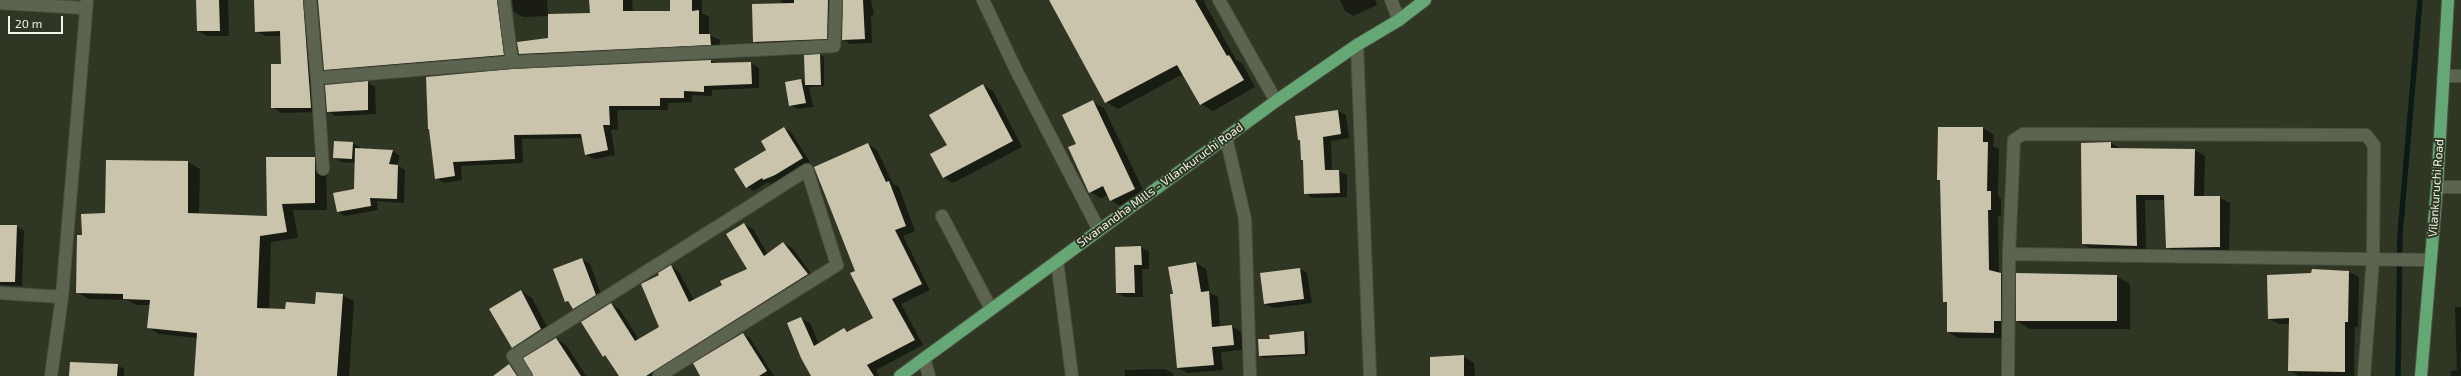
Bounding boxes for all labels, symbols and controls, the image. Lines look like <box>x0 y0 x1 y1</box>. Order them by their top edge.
scale bar <box>10 8 65 34</box>
text: 20 m <box>15 16 42 30</box>
street label: Sivanandha Mills - Vilankuruchi Road <box>1074 120 1246 250</box>
street label: Vilankuruchi Road <box>2425 139 2447 237</box>

